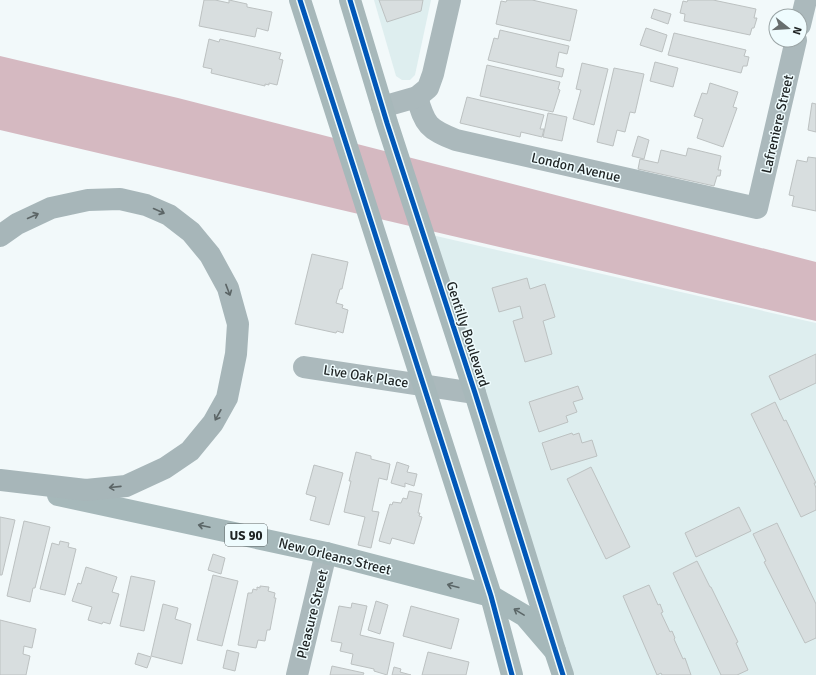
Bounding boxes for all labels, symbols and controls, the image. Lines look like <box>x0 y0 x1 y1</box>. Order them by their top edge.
north arrow <box>768 8 808 48</box>
text: N <box>790 25 804 36</box>
street label: Lafreniere Street <box>758 73 797 175</box>
street label: London Avenue <box>530 149 622 186</box>
one-way arrow <box>152 207 164 215</box>
one-way arrow <box>27 212 39 219</box>
street label: Gentilly Boulevard <box>442 279 493 389</box>
one-way arrow <box>225 283 232 296</box>
street label: Live Oak Place <box>322 361 410 392</box>
one-way arrow <box>213 409 221 421</box>
one-way arrow <box>109 483 122 491</box>
one-way arrow <box>198 522 211 530</box>
road number: US 90 <box>225 524 267 546</box>
street label: New Orleans Street <box>277 534 393 579</box>
street label: Pleasure Street <box>293 568 332 660</box>
one-way arrow <box>447 582 460 589</box>
one-way arrow <box>513 608 525 616</box>

